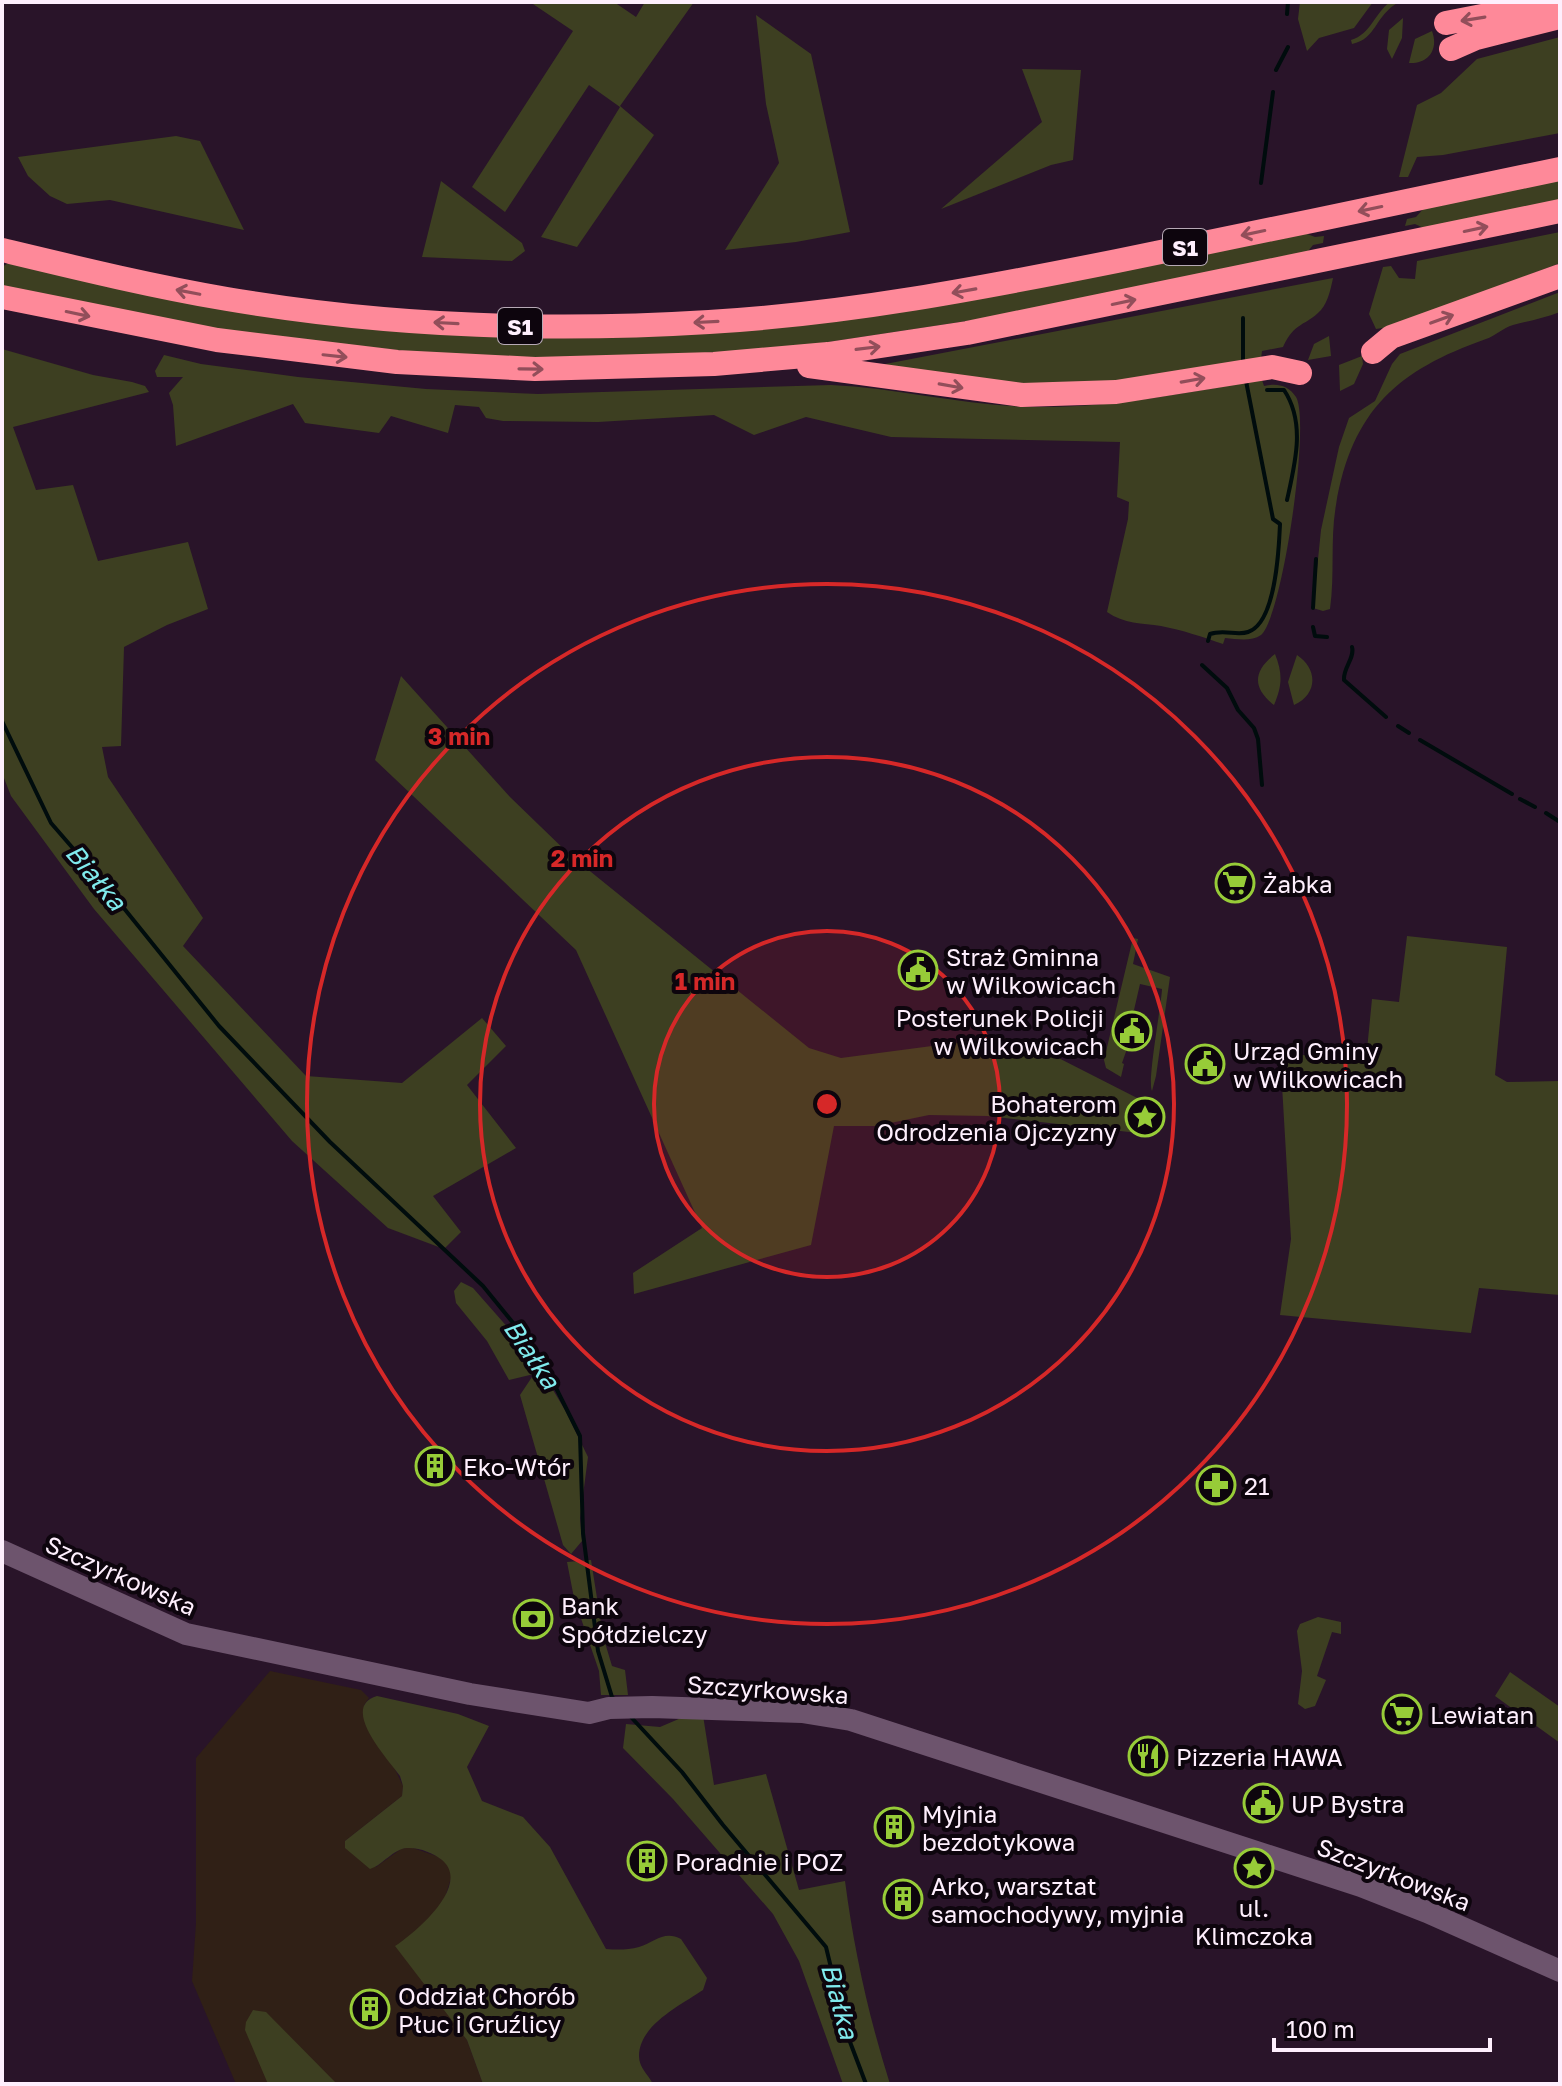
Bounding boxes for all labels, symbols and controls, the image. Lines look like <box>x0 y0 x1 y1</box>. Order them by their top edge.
one-way arrow <box>1461 12 1486 27</box>
one-way arrow <box>1357 202 1383 217</box>
one-way arrow <box>1462 221 1488 236</box>
one-way arrow <box>1241 226 1267 241</box>
road number: S1 <box>1163 229 1207 265</box>
one-way arrow <box>176 283 202 298</box>
one-way arrow <box>952 284 977 299</box>
one-way arrow <box>1110 294 1136 309</box>
one-way arrow <box>65 307 91 322</box>
road number: S1 <box>498 308 542 344</box>
one-way arrow <box>1429 310 1454 325</box>
one-way arrow <box>433 315 460 330</box>
one-way arrow <box>693 315 720 330</box>
one-way arrow <box>854 341 881 356</box>
one-way arrow <box>321 348 348 363</box>
one-way arrow <box>517 361 544 376</box>
one-way arrow <box>1180 372 1206 387</box>
one-way arrow <box>937 380 963 395</box>
text: 3 min <box>428 721 490 750</box>
water label: Białka <box>59 838 133 917</box>
text: 2 min <box>551 843 613 872</box>
supermarket icon: Żabka <box>1214 862 1256 904</box>
place label: Żabka <box>1263 869 1333 898</box>
place label: Straż Gminna w Wilkowicach <box>946 942 1116 999</box>
public building icon: Straż Gminna w Wilkowicach <box>897 949 939 991</box>
text: 1 min <box>675 966 735 995</box>
place label: Posterunek Policji w Wilkowicach <box>896 1003 1104 1060</box>
public building icon: Posterunek Policji w Wilkowicach <box>1111 1010 1153 1052</box>
place label: Urząd Gminy w Wilkowicach <box>1233 1036 1403 1093</box>
public building icon: Urząd Gminy w Wilkowicach <box>1184 1043 1226 1085</box>
place label: Bohaterom Odrodzenia Ojczyzny <box>876 1089 1117 1146</box>
centre of rings <box>813 1090 841 1118</box>
place icon: Bohaterom Odrodzenia Ojczyzny <box>1124 1096 1166 1138</box>
water label: Białka <box>498 1313 567 1396</box>
building icon: Eko-Wtór <box>414 1445 456 1487</box>
place label: Eko-Wtór <box>463 1452 571 1481</box>
pharmacy icon: 21 <box>1195 1464 1237 1506</box>
place label: 21 <box>1244 1471 1270 1500</box>
street label: Szczyrkowska <box>41 1529 201 1621</box>
place label: Bank Spółdzielczy <box>561 1591 707 1648</box>
bank icon: Bank Spółdzielczy <box>512 1598 554 1640</box>
street label: Szczyrkowska <box>686 1669 850 1709</box>
supermarket icon: Lewiatan <box>1381 1693 1423 1735</box>
place label: Lewiatan <box>1430 1700 1534 1729</box>
restaurant icon: Pizzeria HAWA <box>1127 1735 1169 1777</box>
place label: Pizzeria HAWA <box>1176 1742 1343 1771</box>
public building icon: UP Bystra <box>1242 1782 1284 1824</box>
place label: UP Bystra <box>1291 1789 1405 1818</box>
place label: Myjnia bezdotykowa <box>922 1799 1075 1856</box>
building icon: Myjnia bezdotykowa <box>873 1806 915 1848</box>
street label: Szczyrkowska <box>1313 1831 1475 1917</box>
building icon: Poradnie i POZ <box>626 1840 668 1882</box>
place label: Poradnie i POZ <box>675 1847 844 1876</box>
place icon: ul. Klimczoka <box>1233 1847 1275 1889</box>
place label: Arko, warsztat samochodywy, myjnia <box>931 1871 1184 1928</box>
building icon: Arko, warsztat samochodywy, myjnia <box>882 1878 924 1920</box>
place label: ul. Klimczoka <box>1195 1893 1313 1950</box>
water label: Białka <box>815 1960 865 2043</box>
place label: Oddział Chorób Płuc i Gruźlicy <box>398 1981 575 2038</box>
building icon: Oddział Chorób Płuc i Gruźlicy <box>349 1988 391 2030</box>
scale bar <box>1274 2002 1490 2052</box>
text: 100 m <box>1286 2014 1355 2043</box>

